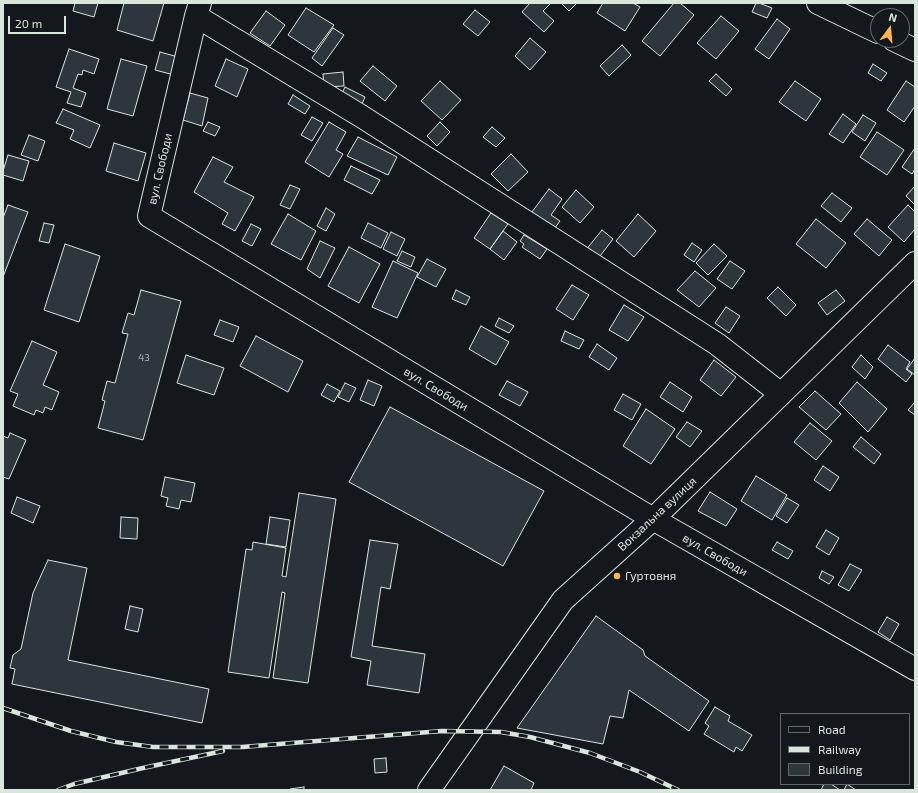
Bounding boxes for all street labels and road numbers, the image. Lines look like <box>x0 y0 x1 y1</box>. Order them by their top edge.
street label: вул. Свободи <box>145 132 175 206</box>
street label: вул. Свободи <box>401 364 471 414</box>
street label: Вокзальна вулиця <box>615 474 699 554</box>
street label: вул. Свободи <box>680 531 750 579</box>

